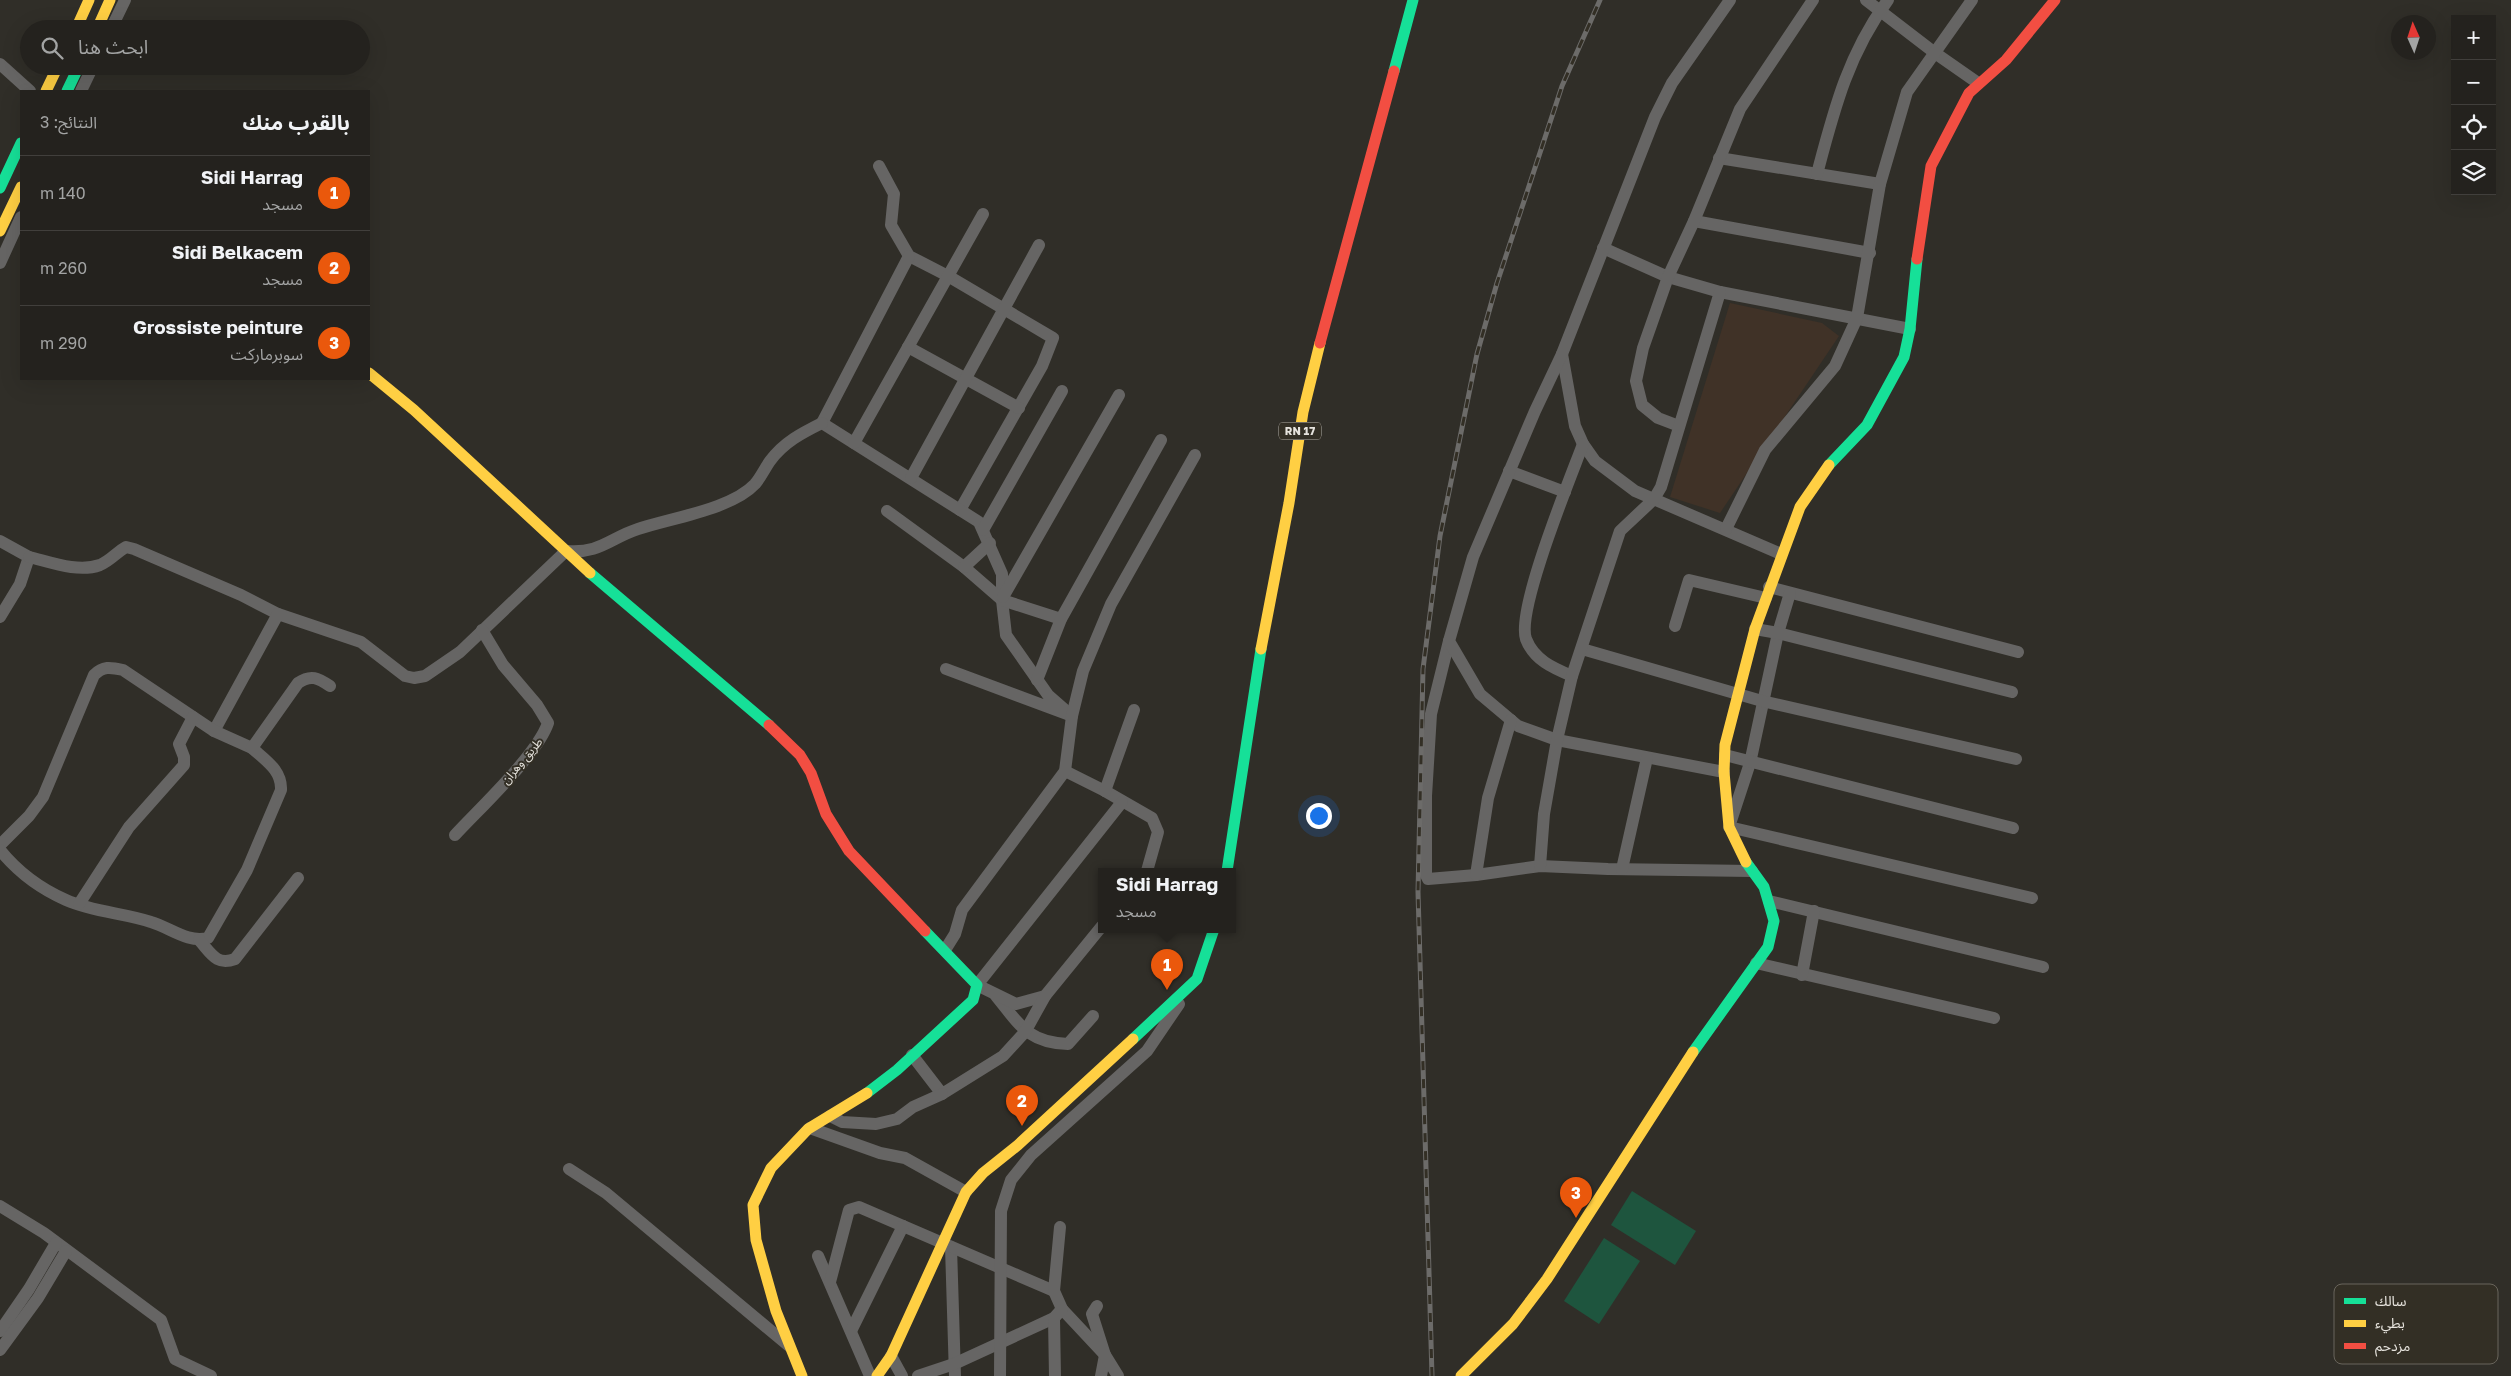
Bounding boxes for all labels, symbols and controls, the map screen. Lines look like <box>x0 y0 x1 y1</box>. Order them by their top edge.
north arrow <box>2391 15 2436 60</box>
map controls <box>2451 15 2496 195</box>
button: + <box>2451 15 2496 60</box>
search box <box>20 20 370 75</box>
icon: search <box>38 34 66 62</box>
text: ابحث هنا <box>78 35 148 58</box>
button: − <box>2451 60 2496 105</box>
button: locate <box>2451 105 2496 150</box>
text: بالقرب منك <box>242 109 350 135</box>
text: النتائج: 3 <box>40 112 97 132</box>
button: layers <box>2451 150 2496 195</box>
text: Sidi Harrag <box>201 165 303 188</box>
text: 140 m <box>40 183 86 203</box>
text: 1 <box>330 183 338 203</box>
text: مسجد <box>262 194 303 214</box>
text: Sidi Belkacem <box>172 240 303 263</box>
text: 260 m <box>40 258 87 278</box>
text: 2 <box>329 258 339 278</box>
text: مسجد <box>262 269 303 289</box>
text: Grossiste peinture <box>133 315 303 338</box>
text: 290 m <box>40 333 87 353</box>
text: 3 <box>329 333 339 353</box>
text: سوبرماركت <box>231 344 303 364</box>
road number: RN 17 <box>1279 422 1321 440</box>
street label: طريق وهران <box>498 734 546 788</box>
your location <box>1306 803 1332 829</box>
popup <box>1098 868 1236 933</box>
text: Sidi Harrag <box>1116 872 1218 895</box>
text: مسجد <box>1116 901 1157 921</box>
pin: 1 <box>1151 949 1183 990</box>
pin: 2 <box>1006 1085 1038 1126</box>
pin: 3 <box>1560 1177 1592 1218</box>
legend <box>2334 1284 2498 1364</box>
text: سالك <box>2375 1292 2407 1309</box>
text: بطيء <box>2375 1314 2405 1334</box>
text: مزدحم <box>2375 1337 2410 1357</box>

